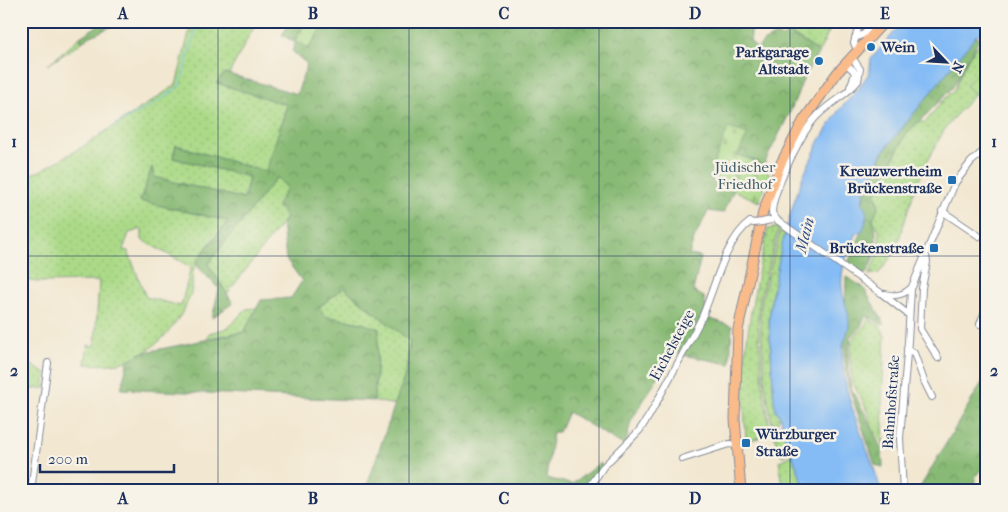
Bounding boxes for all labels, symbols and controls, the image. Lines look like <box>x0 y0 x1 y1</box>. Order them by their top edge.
text: A <box>117 4 129 23</box>
text: B <box>308 4 318 23</box>
text: C <box>499 4 510 23</box>
text: D <box>689 4 701 23</box>
text: E <box>880 4 890 23</box>
place label: Wein <box>880 38 916 56</box>
north arrow <box>920 38 970 88</box>
marker: Wein <box>865 41 877 53</box>
place label: Parkgarage Altstadt <box>736 43 810 78</box>
marker: Parkgarage Altstadt <box>813 55 825 67</box>
text: N <box>947 59 967 76</box>
text: 1 <box>11 132 17 151</box>
text: 1 <box>991 132 997 151</box>
park label: Jüdischer Friedhof <box>714 158 776 193</box>
place label: Kreuzwertheim Brückenstraße <box>840 162 943 197</box>
marker: Kreuzwertheim Brückenstraße <box>946 174 958 186</box>
water label: Main <box>791 215 818 256</box>
place label: Brückenstraße <box>829 239 925 257</box>
marker: Brückenstraße <box>928 242 940 254</box>
street label: Eichelsteige <box>646 306 699 384</box>
street label: Bahnhofstraße <box>879 354 903 450</box>
text: 2 <box>10 361 18 380</box>
text: 2 <box>990 361 998 380</box>
place label: Würzburger Straße <box>755 425 837 460</box>
marker: Würzburger Straße <box>740 437 752 449</box>
scale bar <box>40 442 174 474</box>
text: 200 m <box>48 450 88 468</box>
text: A <box>117 489 129 508</box>
text: B <box>308 489 318 508</box>
text: C <box>499 489 510 508</box>
text: D <box>689 489 701 508</box>
text: E <box>880 489 890 508</box>

